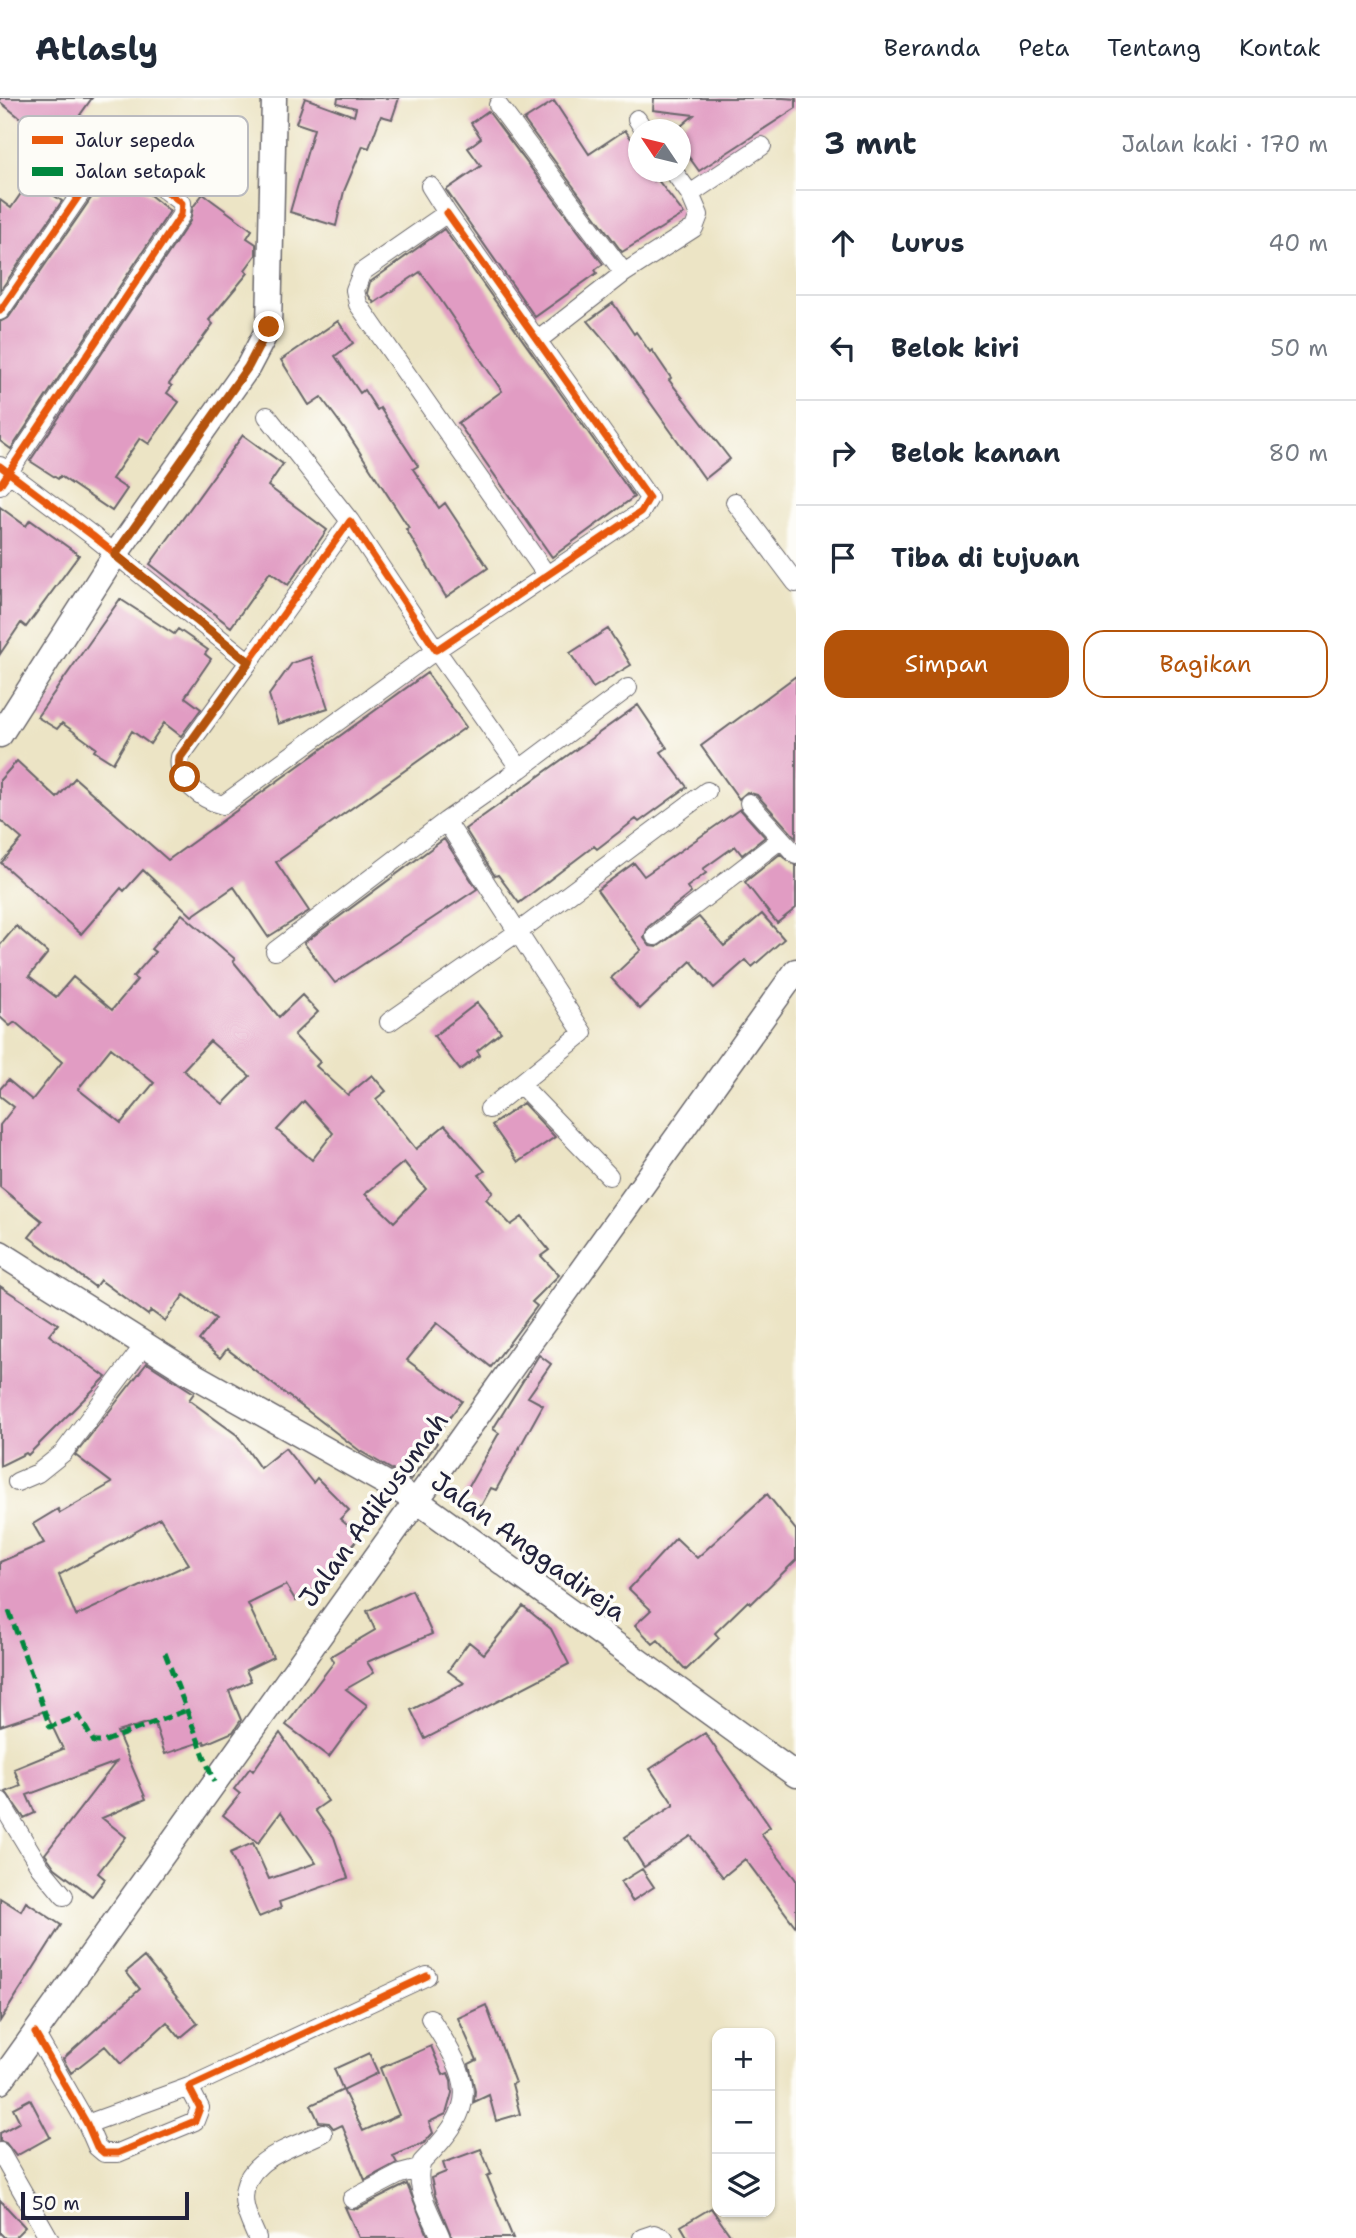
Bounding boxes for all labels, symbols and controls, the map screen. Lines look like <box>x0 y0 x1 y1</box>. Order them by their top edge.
text: Atlasly <box>35 26 158 71</box>
text: Beranda <box>884 32 980 64</box>
text: Peta <box>1018 32 1069 64</box>
text: Tentang <box>1107 32 1201 64</box>
text: Kontak <box>1239 32 1321 64</box>
legend <box>18 116 248 196</box>
north arrow <box>628 119 691 182</box>
text: 3 mnt <box>824 123 917 164</box>
text: Jalur sepeda <box>75 128 195 153</box>
text: Jalan kaki · 170 m <box>1121 129 1328 159</box>
text: Jalan setapak <box>75 159 206 184</box>
icon: ahead <box>824 224 862 262</box>
text: Lurus <box>891 225 964 260</box>
text: 40 m <box>1268 228 1328 258</box>
route end <box>253 311 284 342</box>
icon: left <box>824 329 862 367</box>
text: Belok kiri <box>891 330 1020 365</box>
text: 50 m <box>1270 333 1328 363</box>
icon: right <box>824 434 862 472</box>
text: Belok kanan <box>891 435 1060 470</box>
text: 80 m <box>1269 438 1328 468</box>
icon: arrive <box>824 539 862 577</box>
text: Tiba di tujuan <box>891 540 1080 575</box>
button: Simpan <box>824 630 1069 698</box>
button: Bagikan <box>1083 630 1328 698</box>
route start <box>169 761 200 792</box>
street label: Jalan Adikusumah <box>290 1404 456 1614</box>
street label: Jalan Anggadireja <box>424 1463 634 1629</box>
map controls <box>712 2028 775 2217</box>
button: + <box>712 2028 775 2091</box>
button: − <box>712 2091 775 2154</box>
button: layers <box>712 2154 775 2217</box>
scale bar <box>21 2189 189 2221</box>
text: 50 m <box>32 2191 80 2216</box>

